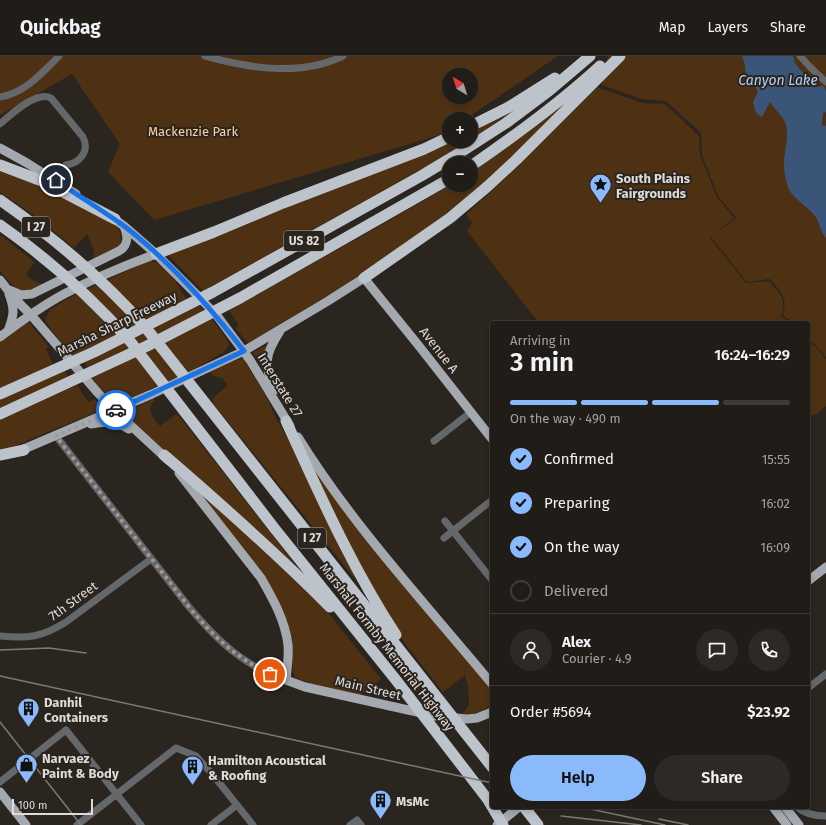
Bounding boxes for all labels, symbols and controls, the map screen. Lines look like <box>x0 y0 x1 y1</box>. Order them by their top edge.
text: Quickbag <box>20 16 101 39</box>
text: Map <box>659 19 685 36</box>
text: Layers <box>707 19 748 36</box>
text: Share <box>770 19 806 36</box>
north arrow <box>442 68 478 104</box>
map controls <box>442 68 478 192</box>
water label: Canyon Lake <box>738 72 818 89</box>
button: + <box>442 112 478 148</box>
park label: Mackenzie Park <box>148 124 238 139</box>
button: − <box>442 156 478 192</box>
pin <box>39 163 73 197</box>
icon: home <box>45 169 67 191</box>
place label: South Plains Fairgrounds <box>616 171 691 201</box>
place icon: South Plains Fairgrounds <box>587 172 613 205</box>
road number: I 27 <box>22 217 50 237</box>
road number: US 82 <box>284 231 324 251</box>
street label: Marsha Sharp Freeway <box>55 288 180 360</box>
street label: Avenue A <box>416 324 462 376</box>
text: Arriving in <box>510 333 570 348</box>
text: 16:24–16:29 <box>714 346 790 364</box>
text: 3 min <box>510 347 574 378</box>
street label: Interstate 27 <box>254 350 306 420</box>
courier <box>96 390 136 430</box>
icon: car <box>105 399 127 421</box>
text: On the way · 490 m <box>510 411 621 426</box>
icon: check <box>510 448 532 470</box>
text: Confirmed <box>544 450 614 468</box>
text: 15:55 <box>762 452 790 467</box>
icon: check <box>510 492 532 514</box>
text: Preparing <box>544 494 609 512</box>
text: 16:02 <box>761 496 790 511</box>
road number: I 27 <box>298 528 326 548</box>
icon: check <box>510 536 532 558</box>
text: On the way <box>544 538 619 556</box>
text: 16:09 <box>760 540 790 555</box>
street label: Marshall Formby Memorial Highway <box>317 560 458 734</box>
street label: 7th Street <box>46 578 101 624</box>
text: Delivered <box>544 582 608 600</box>
button: person <box>510 629 552 671</box>
button: chat <box>696 629 738 671</box>
button: phone <box>748 629 790 671</box>
text: Alex <box>562 633 591 651</box>
text: Courier · 4.9 <box>562 651 632 666</box>
pin <box>253 657 287 691</box>
icon: bag <box>259 663 281 685</box>
street label: Main Street <box>334 673 403 703</box>
place label: Danhil Containers <box>44 695 109 725</box>
building icon: Danhil Containers <box>16 696 42 729</box>
text: Order #5694 <box>510 703 591 721</box>
text: $23.92 <box>747 703 790 721</box>
place label: Narvaez Paint & Body <box>42 751 119 781</box>
shop icon: Narvaez Paint & Body <box>13 752 39 785</box>
place label: Hamilton Acoustical & Roofing <box>208 753 326 783</box>
building icon: Hamilton Acoustical & Roofing <box>180 754 206 787</box>
button: Help <box>510 755 646 801</box>
button: Share <box>654 755 790 801</box>
building icon: MsMc <box>367 788 393 821</box>
place label: MsMc <box>396 794 430 809</box>
scale bar <box>12 797 93 816</box>
text: 100 m <box>18 799 47 812</box>

